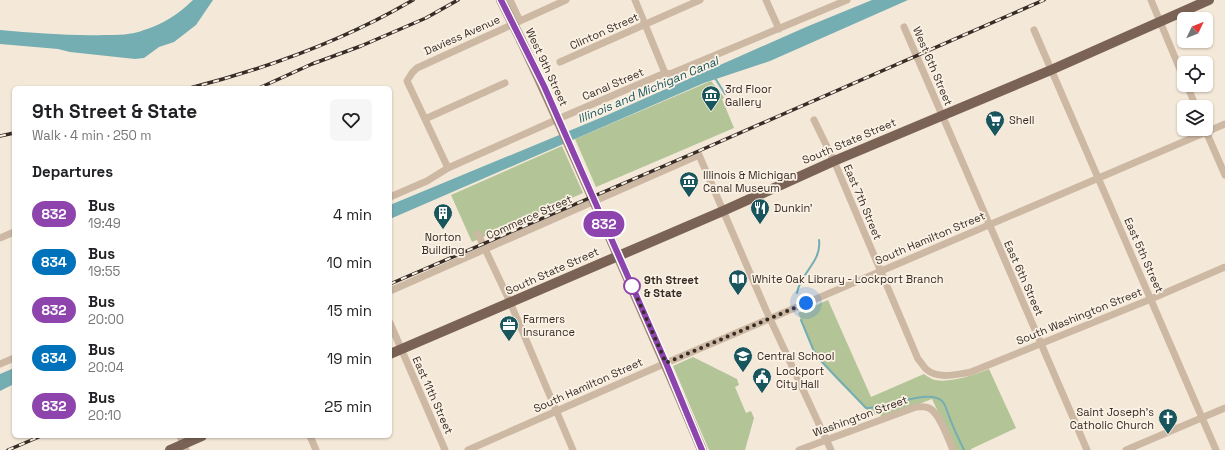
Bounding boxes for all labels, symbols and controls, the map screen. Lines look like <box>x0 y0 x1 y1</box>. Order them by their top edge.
street label: Clinton Street <box>567 10 641 52</box>
street label: Daviess Avenue <box>422 12 502 58</box>
north arrow <box>1177 12 1213 48</box>
map controls <box>1177 12 1213 136</box>
street label: West 6th Street <box>910 24 956 108</box>
street label: West 9th Street <box>523 26 571 108</box>
water label: Illinois and Michigan Canal <box>575 52 723 127</box>
button: locate <box>1177 56 1213 92</box>
street label: Canal Street <box>580 65 646 103</box>
place label: 3rd Floor Gallery <box>725 82 772 109</box>
museum icon: 3rd Floor Gallery <box>700 84 722 112</box>
text: 9th Street & State <box>32 99 197 124</box>
button: heart <box>330 99 372 141</box>
button: layers <box>1177 100 1213 136</box>
supermarket icon: Shell <box>984 109 1006 137</box>
place label: Shell <box>1009 113 1034 127</box>
street label: South State Street <box>800 115 898 167</box>
text: Walk · 4 min · 250 m <box>32 127 151 144</box>
text: Departures <box>32 162 113 181</box>
street label: East 7th Street <box>841 162 885 242</box>
place label: Illinois & Michigan Canal Museum <box>703 168 796 195</box>
museum icon: Illinois & Michigan Canal Museum <box>678 170 700 198</box>
street label: Commerce Street <box>484 192 574 242</box>
text: Bus <box>88 196 115 215</box>
restaurant icon: Dunkin' <box>749 197 771 225</box>
place label: Dunkin' <box>774 201 813 215</box>
building icon: Norton Building <box>432 202 454 230</box>
text: 832 <box>41 205 67 223</box>
text: 4 min <box>333 205 372 224</box>
street label: South Hamilton Street <box>873 208 987 268</box>
line badge: 832 <box>581 211 627 237</box>
text: 19:49 <box>88 215 121 232</box>
text: 832 <box>591 215 617 233</box>
street label: East 5th Street <box>1121 215 1167 295</box>
place label: Norton Building <box>422 230 464 257</box>
street label: East 6th Street <box>1001 238 1047 318</box>
text: Bus <box>88 244 115 263</box>
street label: South State Street <box>503 244 601 298</box>
text: 834 <box>41 253 67 271</box>
text: 10 min <box>326 253 372 272</box>
text: 19:55 <box>88 263 120 280</box>
library icon: White Oak Library - Lockport Branch <box>727 268 749 296</box>
place label: White Oak Library - Lockport Branch <box>752 272 943 286</box>
place label: 9th Street & State <box>644 273 699 300</box>
marker: 9th Street & State <box>623 277 641 295</box>
street label: South Washington Street <box>1014 284 1144 348</box>
text: Bus <box>88 292 115 311</box>
your location <box>796 293 816 313</box>
text: 832 <box>41 301 67 319</box>
text: 15 min <box>327 301 372 320</box>
text: 20:00 <box>88 311 124 328</box>
place label: Farmers Insurance <box>523 312 575 339</box>
office icon: Farmers Insurance <box>498 314 520 342</box>
text: Bus <box>88 340 115 359</box>
school or university icon: Central School <box>732 345 754 373</box>
text: 834 <box>41 349 67 367</box>
text: 19 min <box>327 349 372 368</box>
place label: Central School <box>757 349 834 363</box>
street label: East 11th Street <box>410 354 456 436</box>
street label: South Hamilton Street <box>531 355 645 415</box>
text: 20:04 <box>88 359 124 376</box>
place label: Lockport City Hall <box>776 364 824 391</box>
public building icon: Lockport City Hall <box>751 366 773 394</box>
text: Bus <box>88 388 115 407</box>
street label: Washington Street <box>811 392 909 440</box>
text: 832 <box>41 397 67 415</box>
text: 25 min <box>324 397 372 416</box>
place label: Saint Joseph's Catholic Church <box>1070 405 1154 432</box>
text: 20:10 <box>88 407 121 424</box>
church icon: Saint Joseph's Catholic Church <box>1157 407 1179 435</box>

